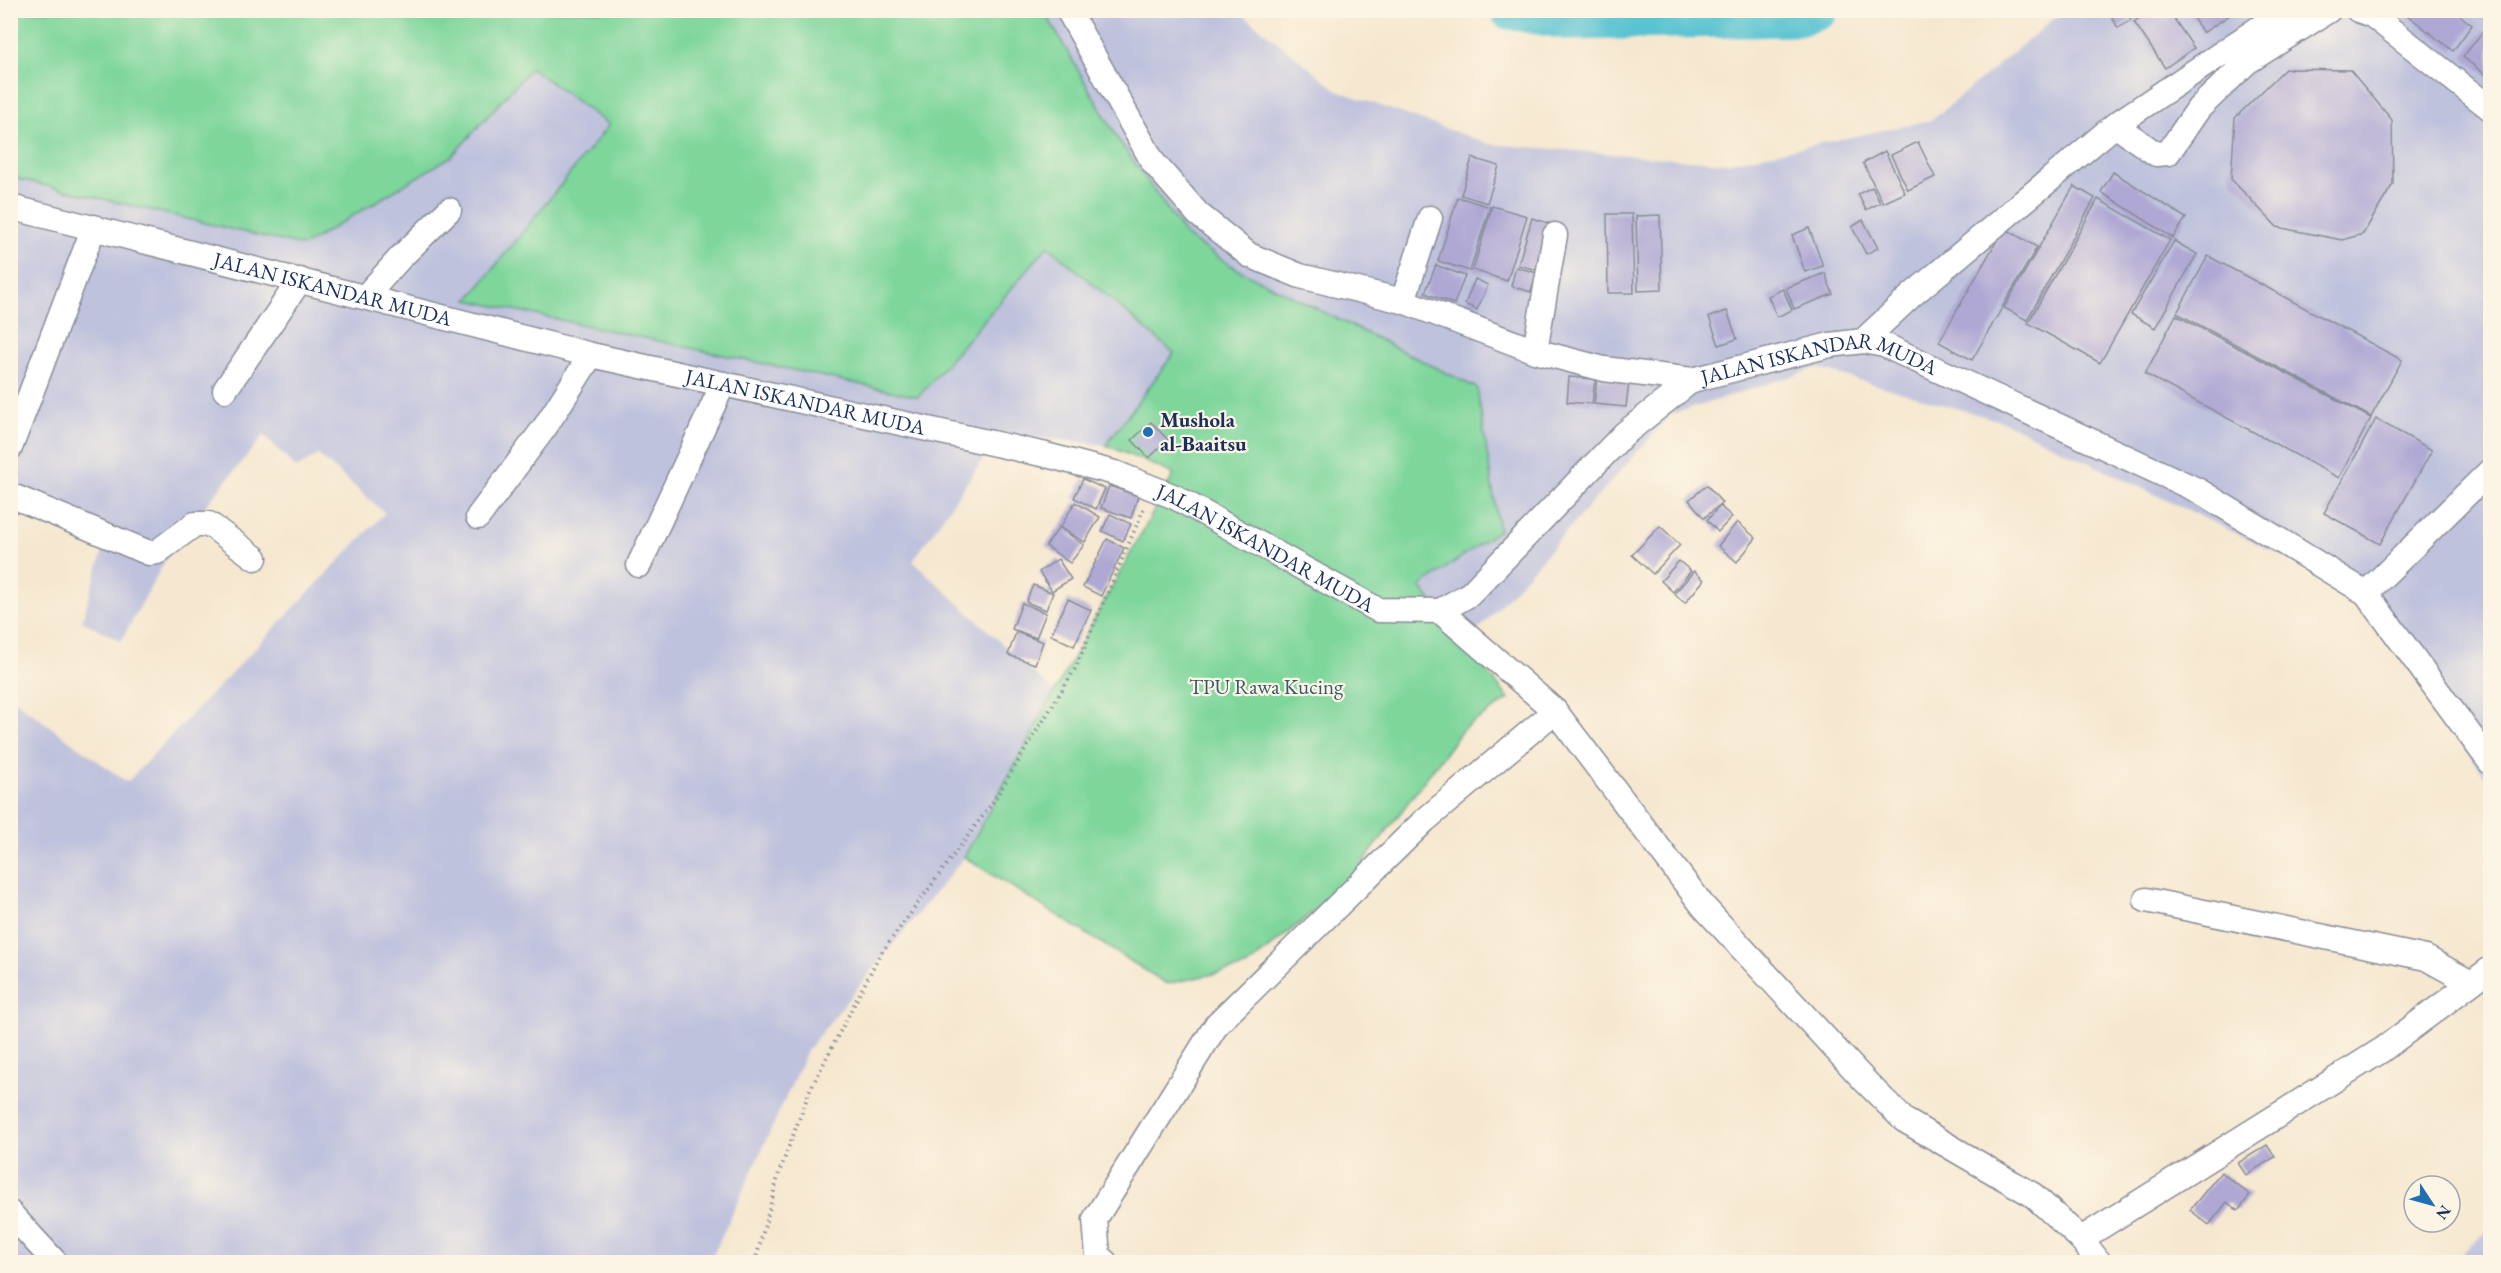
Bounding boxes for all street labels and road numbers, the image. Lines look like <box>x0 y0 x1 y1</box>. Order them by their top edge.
street label: JALAN ISKANDAR MUDA <box>209 245 455 332</box>
street label: JALAN ISKANDAR MUDA <box>1696 326 1942 391</box>
street label: JALAN ISKANDAR MUDA <box>681 362 928 441</box>
street label: JALAN ISKANDAR MUDA <box>1151 476 1380 619</box>

